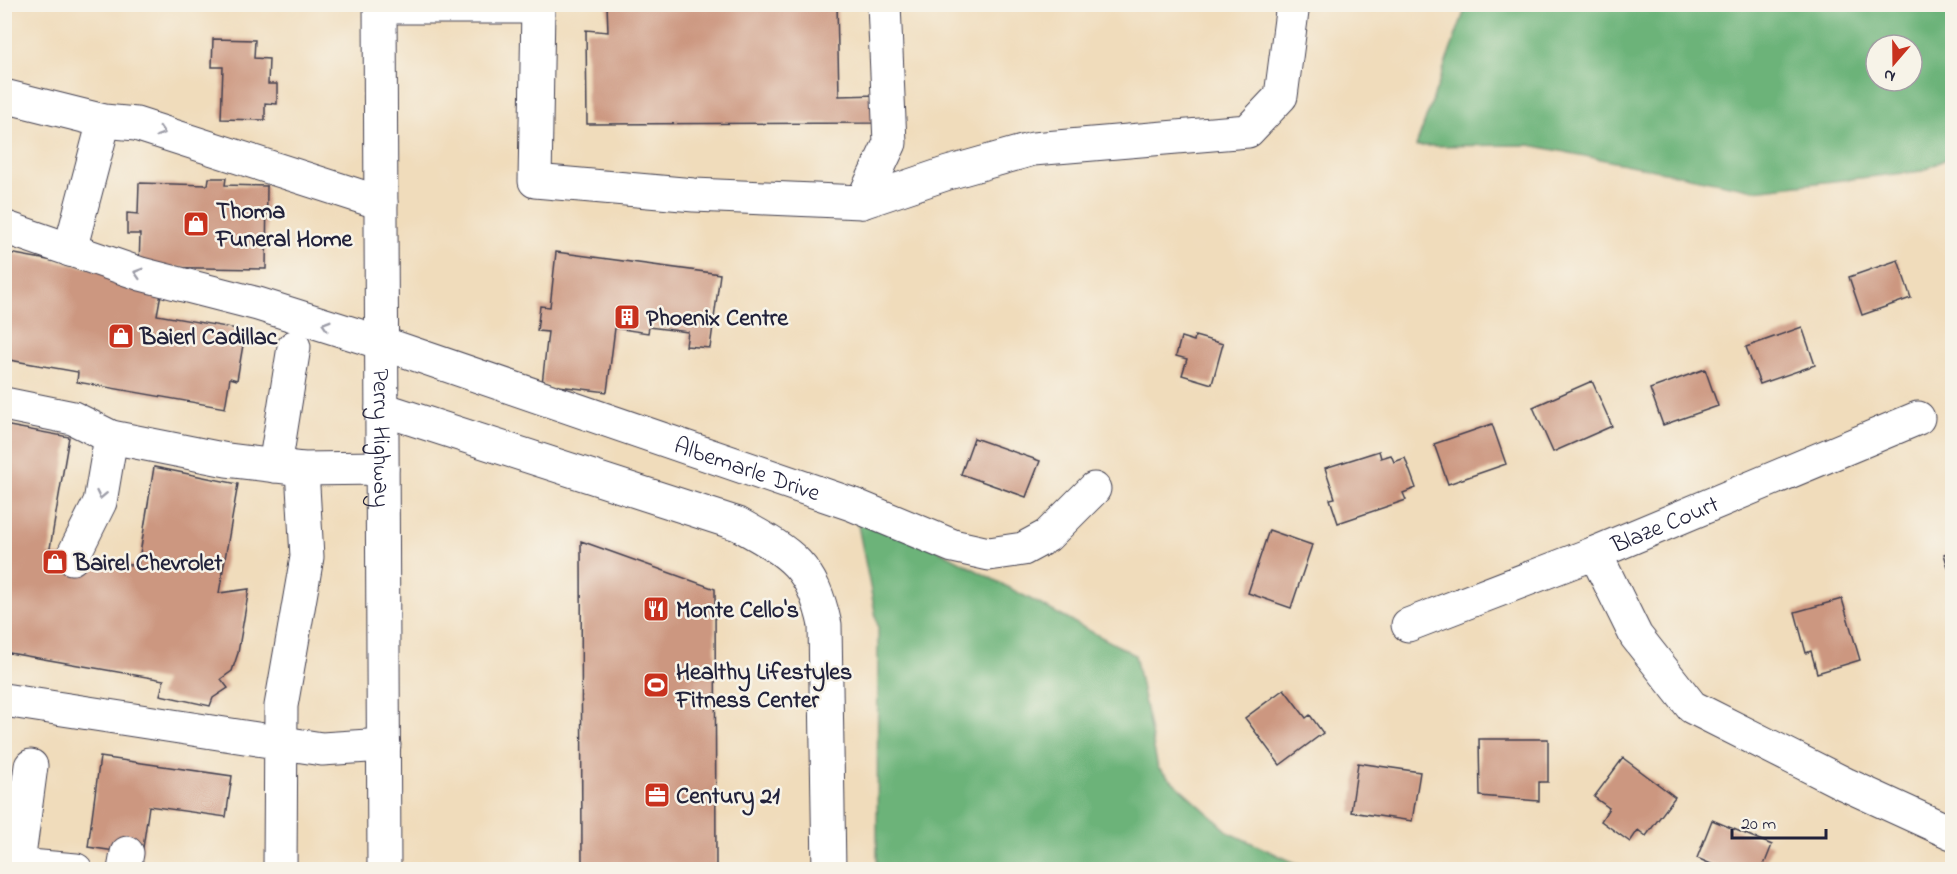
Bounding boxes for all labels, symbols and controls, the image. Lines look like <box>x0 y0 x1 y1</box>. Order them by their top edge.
north arrow <box>1864 33 1924 93</box>
text: N <box>1880 62 1899 88</box>
one-way arrow <box>155 125 166 138</box>
place label: Thoma Funeral Home <box>215 195 354 258</box>
shop icon: Thoma Funeral Home <box>181 209 211 239</box>
one-way arrow <box>133 268 144 280</box>
building icon: Phoenix Centre <box>612 302 642 332</box>
place label: Phoenix Centre <box>646 302 789 337</box>
one-way arrow <box>321 320 332 332</box>
shop icon: Baierl Cadillac <box>106 321 136 351</box>
place label: Baierl Cadillac <box>139 321 279 356</box>
street label: Perry Highway <box>361 368 397 508</box>
street label: Albemarle Drive <box>669 430 825 512</box>
street label: Blaze Court <box>1606 488 1725 565</box>
one-way arrow <box>95 490 108 500</box>
shop icon: Bairel Chevrolet <box>40 547 70 577</box>
place label: Bairel Chevrolet <box>73 547 223 582</box>
restaurant icon: Monte Cello's <box>641 594 671 624</box>
place label: Monte Cello's <box>676 594 799 629</box>
place label: Healthy Lifestyles Fitness Center <box>675 656 852 719</box>
sports icon: Healthy Lifestyles Fitness Center <box>641 670 671 700</box>
office icon: Century 21 <box>642 780 672 810</box>
place label: Century 21 <box>676 780 780 816</box>
scale bar <box>1732 802 1826 840</box>
text: 20 m <box>1741 812 1776 838</box>

